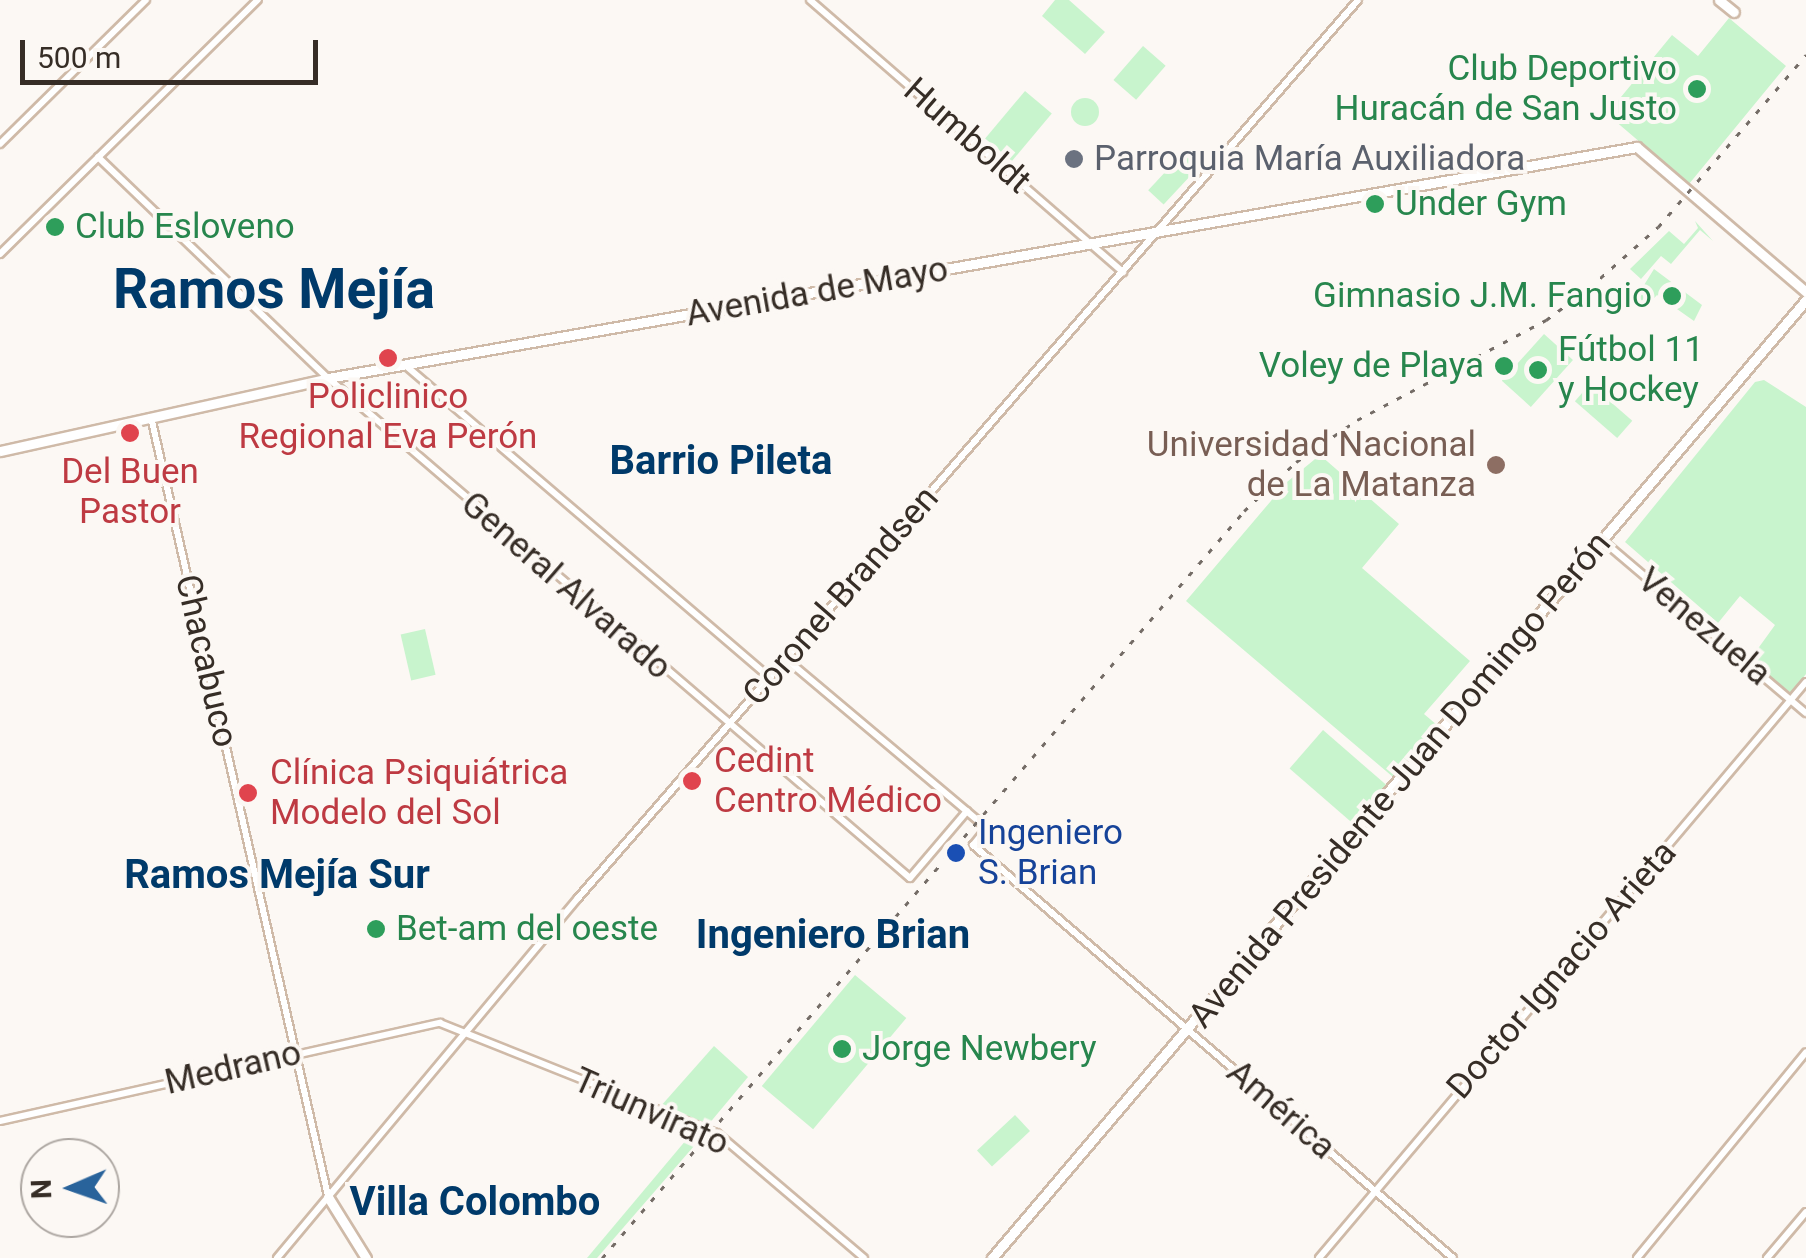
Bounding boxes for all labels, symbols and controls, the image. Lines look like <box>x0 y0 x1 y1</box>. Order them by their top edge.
scale bar <box>25 20 322 82</box>
text: 500 m <box>37 40 121 75</box>
place label: Club Deportivo Huracán de San Justo <box>1335 48 1677 130</box>
street label: Humboldt <box>895 70 1039 202</box>
marker: Club Deportivo Huracán de San Justo <box>1686 78 1708 100</box>
place label: Parroquia María Auxiliadora <box>1094 138 1525 180</box>
marker: Parroquia María Auxiliadora <box>1063 148 1085 170</box>
place label: Under Gym <box>1395 183 1567 225</box>
marker: Under Gym <box>1364 193 1386 215</box>
place label: Club Esloveno <box>75 206 295 248</box>
marker: Club Esloveno <box>44 216 66 238</box>
street label: Avenida de Mayo <box>683 248 951 336</box>
district label: Ramos Mejía <box>113 257 435 323</box>
place label: Gimnasio J.M. Fangio <box>1313 275 1652 317</box>
marker: Gimnasio J.M. Fangio <box>1661 285 1683 307</box>
place label: Fútbol 11 y Hockey <box>1558 329 1704 411</box>
marker: Policlinico Regional Eva Perón <box>375 345 401 371</box>
place label: Voley de Playa <box>1259 345 1484 387</box>
marker: Voley de Playa <box>1493 355 1515 377</box>
marker: Fútbol 11 y Hockey <box>1527 359 1549 381</box>
place label: Policlinico Regional Eva Perón <box>239 376 537 458</box>
marker: Del Buen Pastor <box>117 420 143 446</box>
place label: Universidad Nacional de La Matanza <box>1147 424 1476 506</box>
district label: Barrio Pileta <box>610 437 832 485</box>
place label: Del Buen Pastor <box>61 451 199 533</box>
marker: Universidad Nacional de La Matanza <box>1485 454 1507 476</box>
street label: Coronel Brandsen <box>735 478 947 714</box>
street label: General Alvarado <box>452 483 680 689</box>
street label: Avenida Presidente Juan Domingo Perón <box>1180 524 1620 1036</box>
street label: Venezuela <box>1629 559 1779 695</box>
street label: Chacabuco <box>166 571 246 751</box>
place label: Cedint Centro Médico <box>714 740 942 822</box>
place label: Clínica Psiquiátrica Modelo del Sol <box>270 752 568 834</box>
marker: Cedint Centro Médico <box>679 768 705 794</box>
marker: Clínica Psiquiátrica Modelo del Sol <box>235 780 261 806</box>
place label: Ingeniero S. Brian <box>978 812 1123 894</box>
street label: Doctor Ignacio Arieta <box>1439 832 1685 1108</box>
marker: Ingeniero S. Brian <box>943 840 969 866</box>
district label: Ramos Mejía Sur <box>124 851 430 899</box>
place label: Bet-am del oeste <box>396 908 658 950</box>
district label: Ingeniero Brian <box>696 911 970 959</box>
marker: Bet-am del oeste <box>365 918 387 940</box>
place label: Jorge Newbery <box>862 1028 1096 1070</box>
street label: Medrano <box>161 1032 305 1104</box>
marker: Jorge Newbery <box>831 1038 853 1060</box>
street label: América <box>1218 1052 1344 1168</box>
street label: Triunvirato <box>567 1059 735 1165</box>
north arrow <box>20 1138 120 1238</box>
district label: Villa Colombo <box>350 1178 600 1226</box>
text: N <box>25 1179 58 1199</box>

